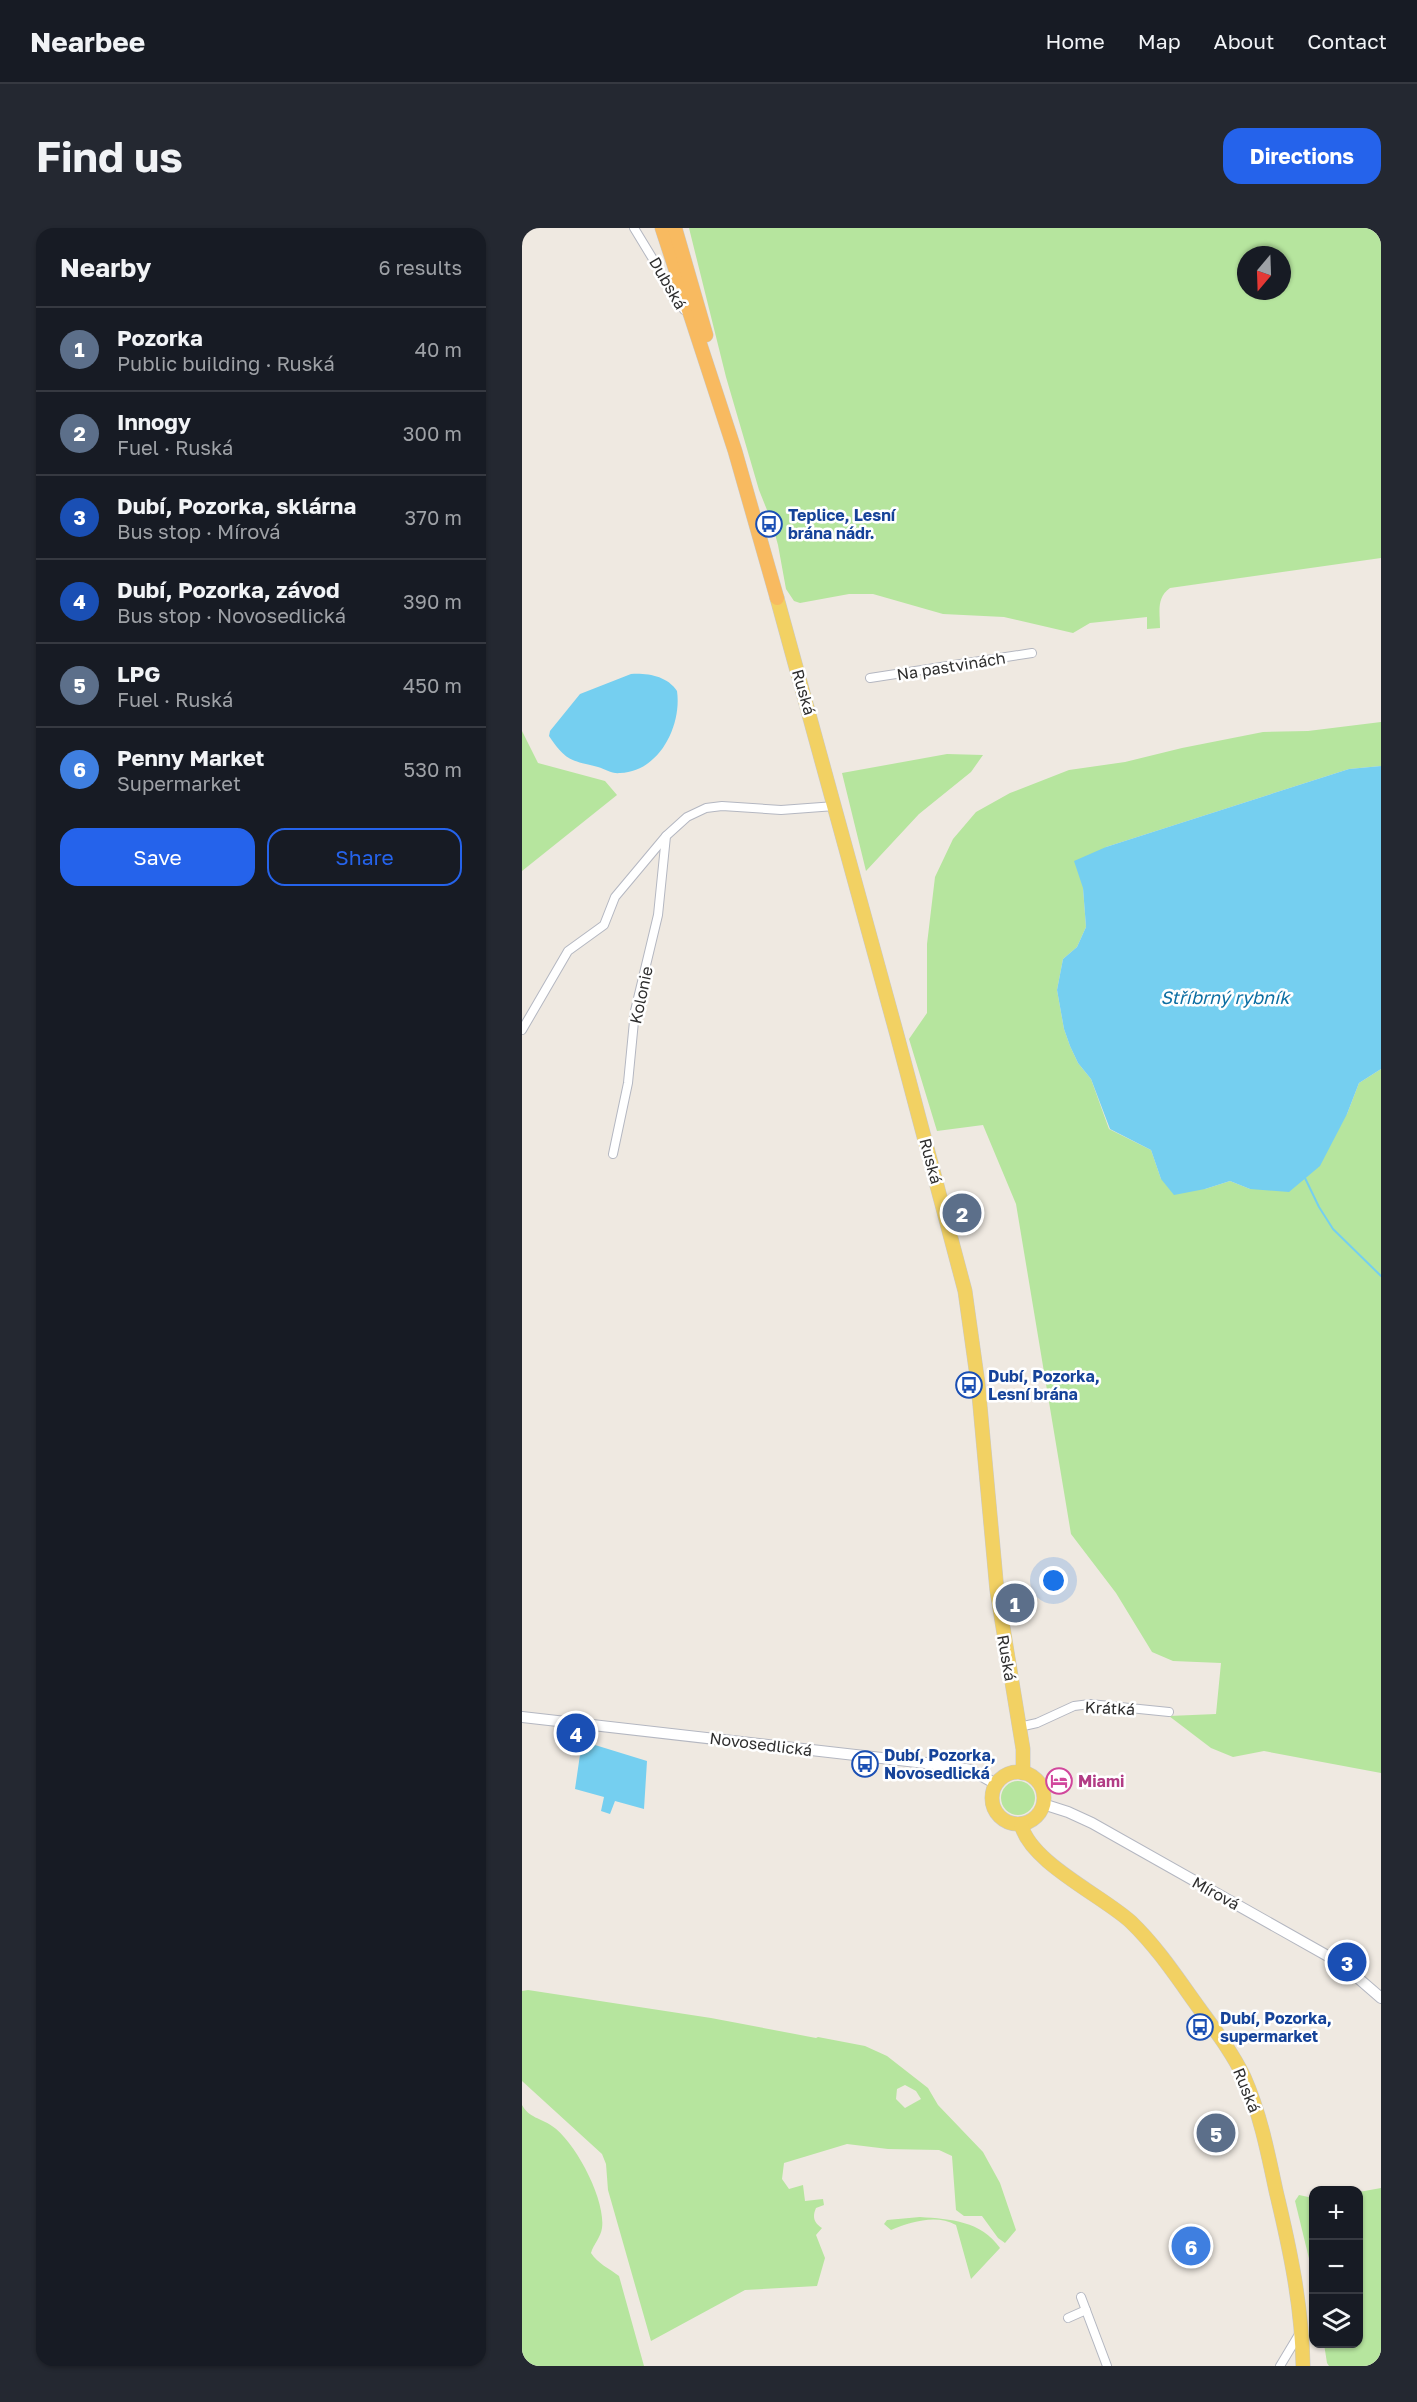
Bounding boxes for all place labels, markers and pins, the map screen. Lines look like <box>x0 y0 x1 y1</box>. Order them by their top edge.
place label: Teplice, Lesní brána nádr. <box>788 505 897 543</box>
bus stop icon: Teplice, Lesní brána nádr. <box>754 509 784 539</box>
pin: 2 <box>942 1190 982 1236</box>
place label: Dubí, Pozorka, Lesní brána <box>988 1366 1100 1404</box>
bus stop icon: Dubí, Pozorka, Lesní brána <box>954 1370 984 1400</box>
pin: 1 <box>996 1580 1034 1626</box>
pin: 4 <box>556 1710 596 1756</box>
place label: Dubí, Pozorka, Novosedlická <box>884 1745 996 1783</box>
bus stop icon: Dubí, Pozorka, Novosedlická <box>850 1749 880 1779</box>
hotel icon: Miami <box>1044 1766 1074 1796</box>
place label: Miami <box>1078 1771 1124 1791</box>
pin: 3 <box>1328 1940 1366 1984</box>
place label: Dubí, Pozorka, supermarket <box>1220 2008 1332 2046</box>
bus stop icon: Dubí, Pozorka, supermarket <box>1185 2012 1215 2042</box>
pin: 5 <box>1196 2110 1236 2156</box>
pin: 6 <box>1172 2224 1210 2268</box>

